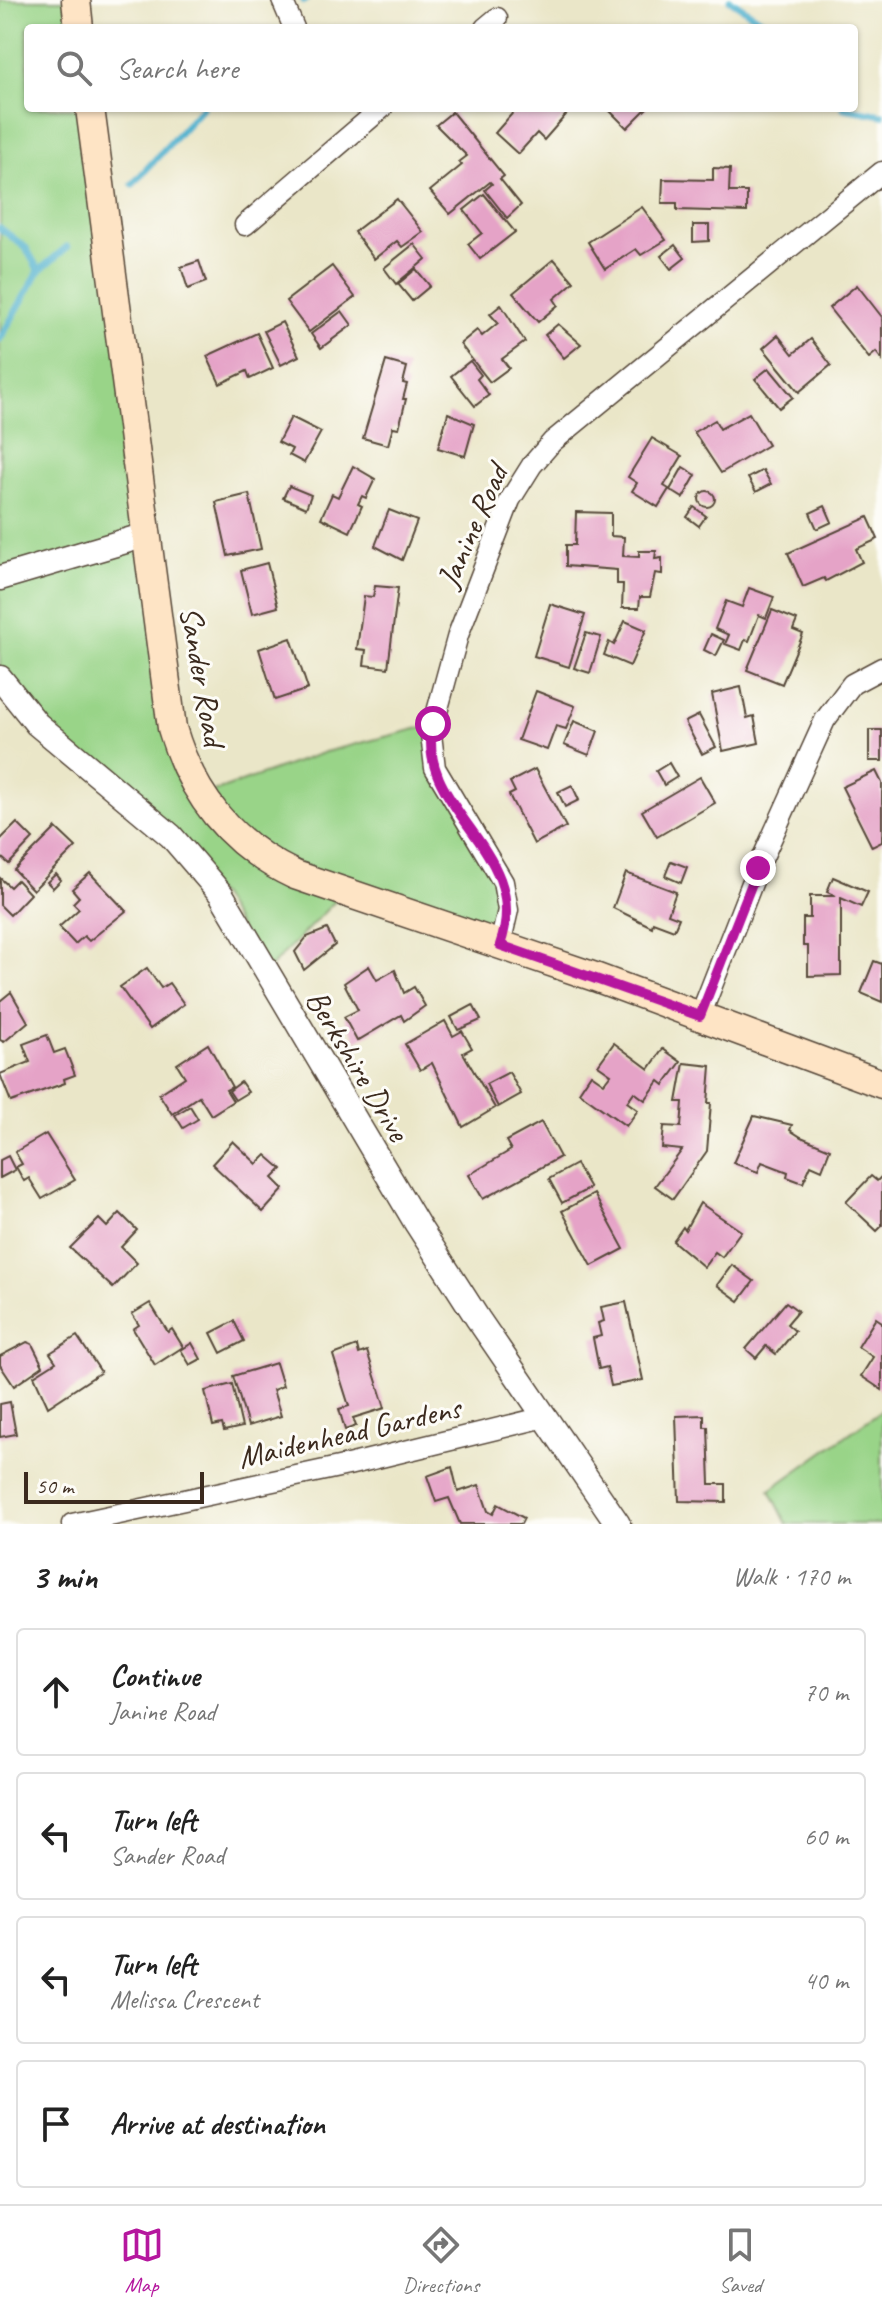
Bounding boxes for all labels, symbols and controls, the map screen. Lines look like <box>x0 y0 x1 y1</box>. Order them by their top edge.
search box <box>24 24 858 112</box>
icon: search <box>52 46 96 90</box>
text: Search here <box>116 49 238 87</box>
street label: Janine Road <box>426 454 519 596</box>
street label: Sander Road <box>170 603 236 753</box>
route start <box>415 706 451 742</box>
route end <box>740 850 776 886</box>
street label: Berkshire Drive <box>296 982 420 1150</box>
street label: Maidenhead Gardens <box>234 1387 466 1478</box>
scale bar <box>24 1468 204 1504</box>
text: 50 m <box>36 1472 73 1500</box>
text: 3 min <box>32 1555 97 1598</box>
text: Walk · 170 m <box>733 1560 850 1593</box>
text: Continue <box>110 1657 200 1695</box>
icon: ahead <box>34 1670 78 1714</box>
text: 70 m <box>804 1676 848 1709</box>
text: Janine Road <box>110 1695 216 1728</box>
text: Turn left <box>110 1801 197 1839</box>
icon: left <box>34 1814 78 1858</box>
text: 60 m <box>804 1820 848 1853</box>
text: Sander Road <box>110 1839 224 1872</box>
text: Turn left <box>110 1945 197 1983</box>
icon: left <box>34 1958 78 2002</box>
text: 40 m <box>804 1964 848 1997</box>
text: Melissa Crescent <box>110 1983 259 2016</box>
icon: arrive <box>34 2102 78 2146</box>
text: Arrive at destination <box>110 2105 325 2143</box>
tab: Map <box>120 2223 164 2299</box>
tab: Directions <box>403 2223 479 2299</box>
tab: Saved <box>718 2223 762 2299</box>

